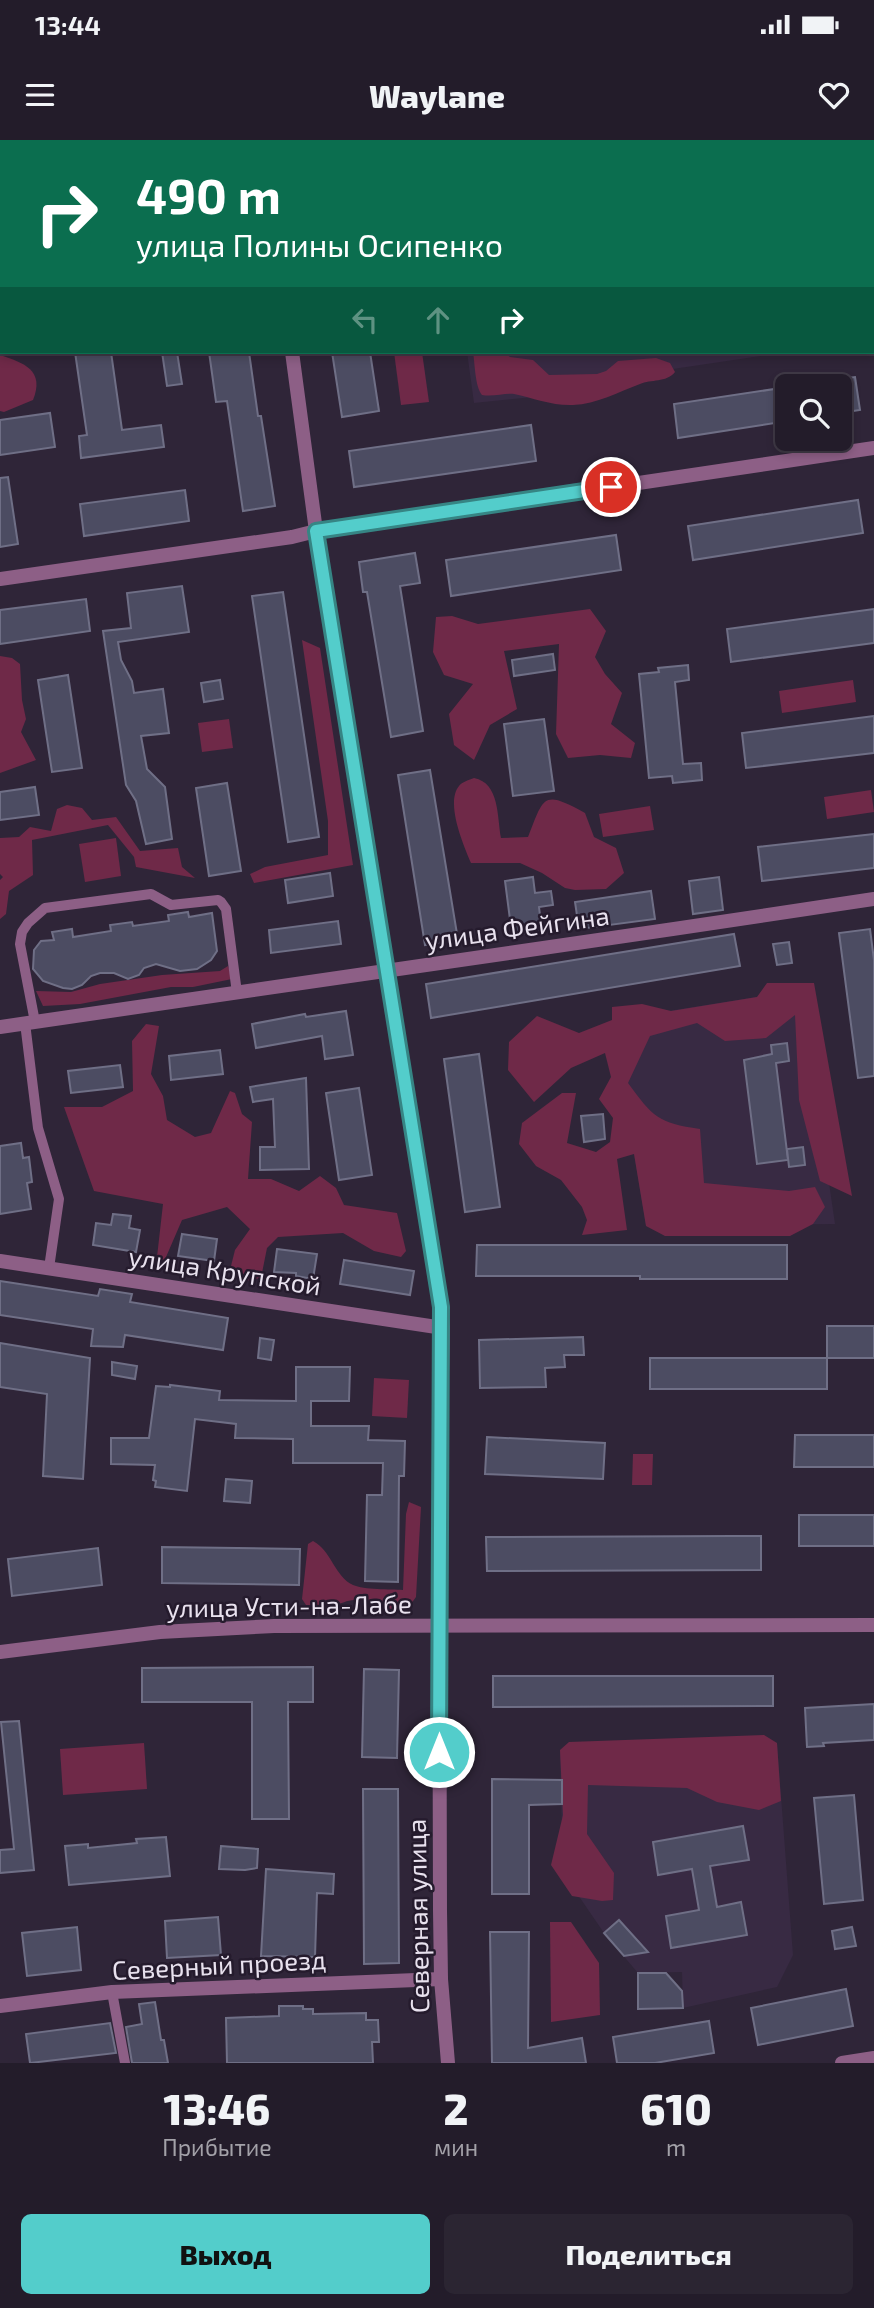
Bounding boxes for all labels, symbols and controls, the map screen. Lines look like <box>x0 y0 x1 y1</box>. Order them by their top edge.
text: 13:44 <box>35 9 101 40</box>
icon: menu <box>21 76 59 114</box>
text: Waylane <box>369 76 505 114</box>
icon: heart <box>815 76 853 114</box>
text: 490 m <box>136 165 281 224</box>
icon: right <box>21 168 112 259</box>
text: улица Полины Осипенко <box>136 225 503 263</box>
icon: left <box>346 301 384 339</box>
icon: ahead <box>419 301 457 339</box>
icon: right <box>492 301 530 339</box>
map controls <box>775 374 852 451</box>
button: search <box>775 374 852 451</box>
pin <box>581 457 641 517</box>
icon: arrive <box>592 468 630 506</box>
street label: улица Фейгина <box>423 899 611 956</box>
street label: улица Крупской <box>126 1239 324 1302</box>
street label: улица Усти-на-Лабе <box>166 1587 412 1624</box>
position arrow <box>402 1715 476 1789</box>
street label: Северная улица <box>400 1819 435 2013</box>
street label: Северный проезд <box>111 1943 327 1985</box>
text: 13:46 <box>164 2083 270 2133</box>
text: 2 <box>444 2083 468 2133</box>
text: 610 <box>640 2083 712 2133</box>
text: Прибытие <box>162 2133 272 2161</box>
text: мин <box>434 2133 478 2161</box>
text: m <box>666 2133 686 2161</box>
button: Выход <box>21 2214 430 2294</box>
button: Поделиться <box>444 2214 853 2294</box>

